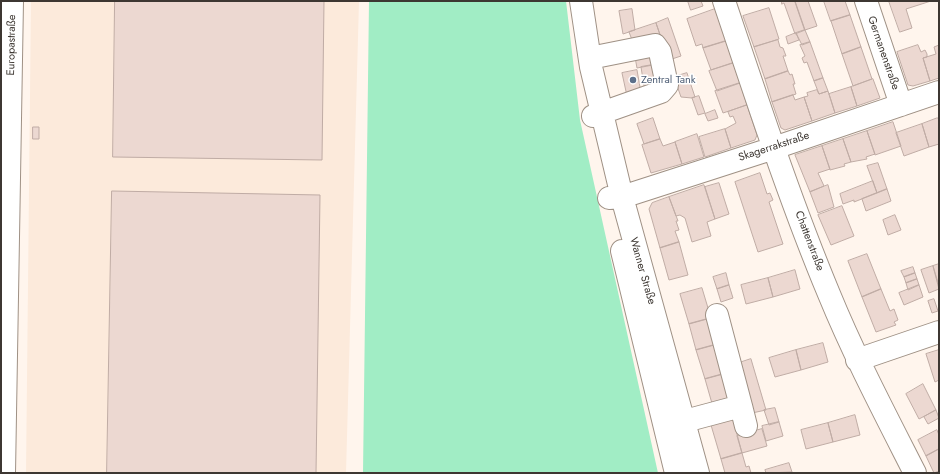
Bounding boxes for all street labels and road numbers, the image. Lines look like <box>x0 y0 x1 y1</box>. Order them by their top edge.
street label: Europastraße <box>5 14 19 76</box>
street label: Germanenstraße <box>864 14 902 92</box>
street label: Skagerrakstraße <box>737 129 811 165</box>
street label: Chattenstraße <box>791 209 827 273</box>
street label: Wanner Straße <box>626 236 658 306</box>

